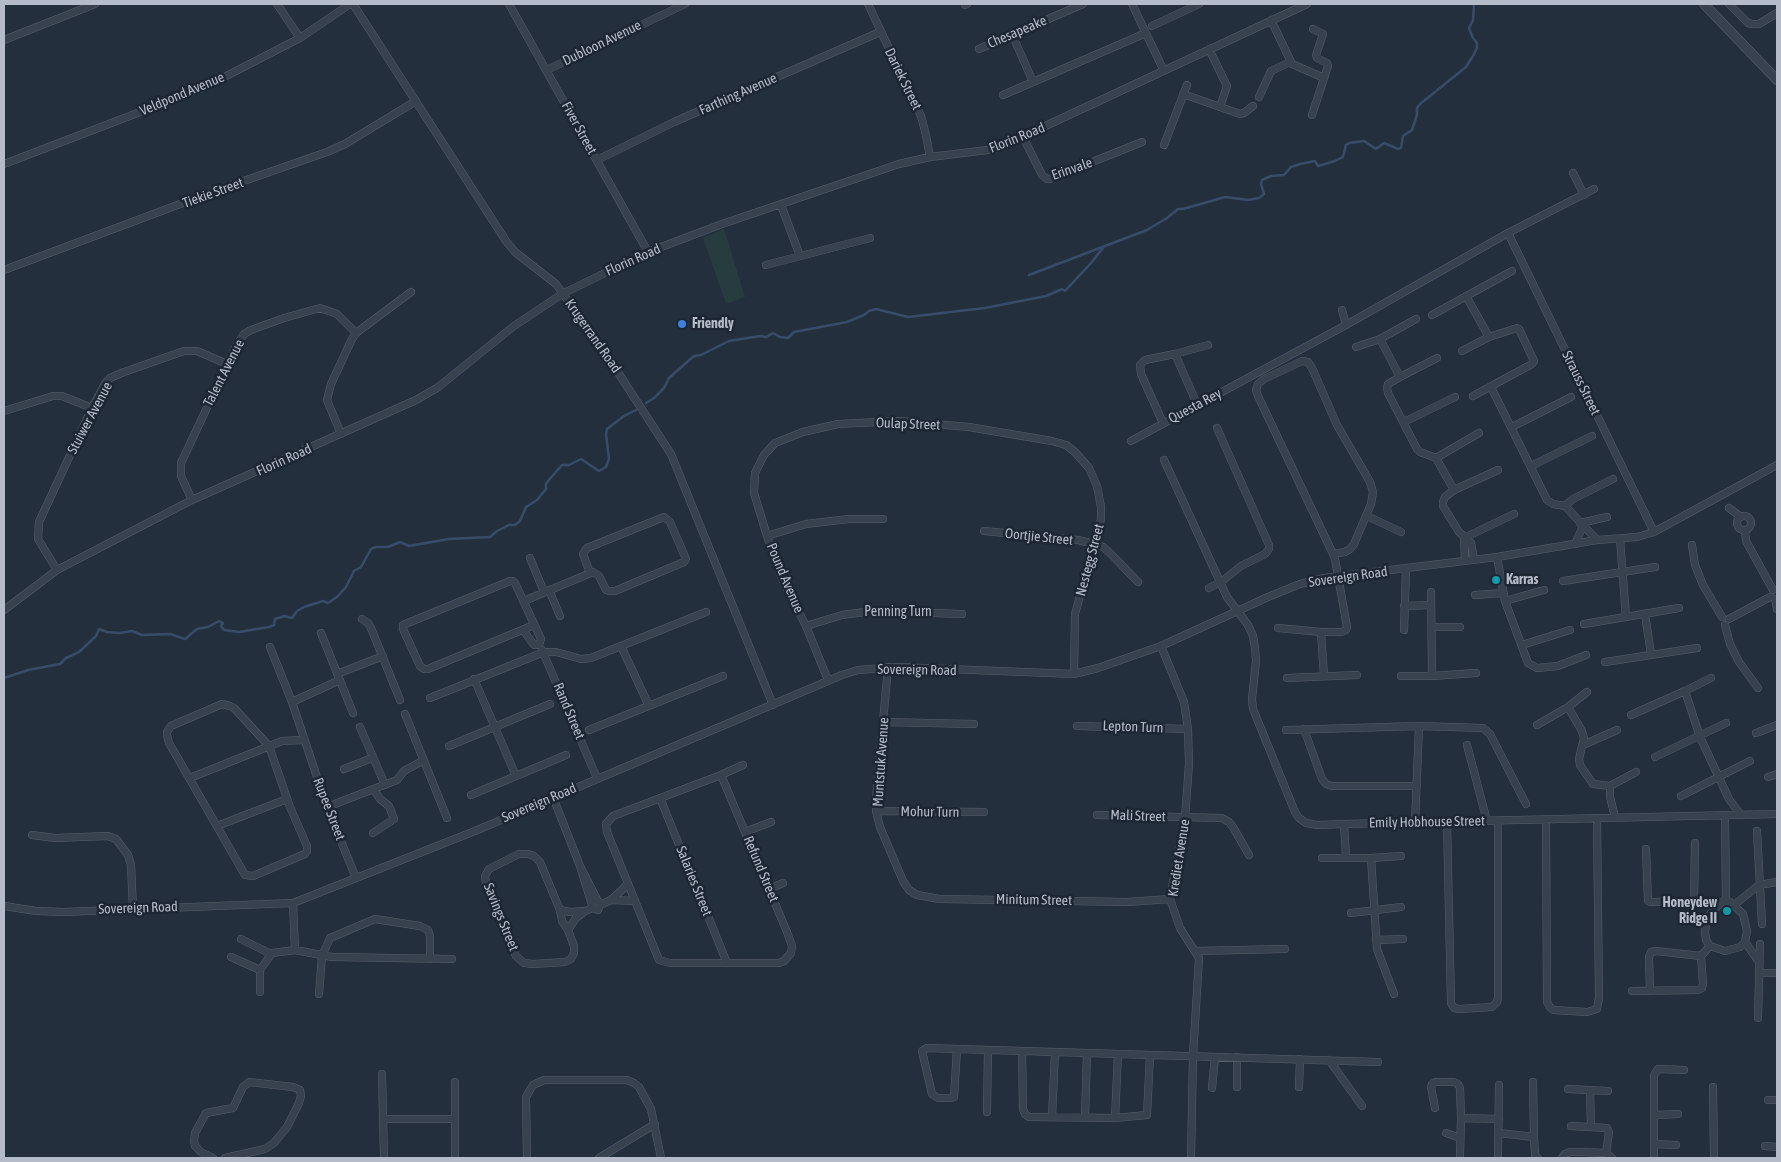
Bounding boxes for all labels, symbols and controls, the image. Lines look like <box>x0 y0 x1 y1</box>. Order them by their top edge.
street label: Chesapeake <box>985 12 1049 52</box>
street label: Dubloon Avenue <box>560 17 644 69</box>
street label: Dariek Street <box>881 45 925 113</box>
street label: Veldpond Avenue <box>137 69 227 119</box>
street label: Farthing Avenue <box>696 69 780 119</box>
street label: Fiver Street <box>558 99 600 157</box>
street label: Florin Road <box>987 119 1047 157</box>
street label: Erinvale <box>1049 154 1095 184</box>
street label: Tiekie Street <box>180 174 246 212</box>
street label: Florin Road <box>603 240 663 280</box>
street label: Krugerrand Road <box>561 296 625 376</box>
place label: Friendly <box>692 316 734 332</box>
marker: Friendly <box>676 318 688 330</box>
street label: Talent Avenue <box>200 337 248 409</box>
street label: Strauss Street <box>1558 348 1604 418</box>
street label: Stuiwer Avenue <box>64 379 116 457</box>
street label: Questa Rey <box>1166 385 1224 427</box>
street label: Oulap Street <box>876 414 940 434</box>
street label: Florin Road <box>254 440 314 480</box>
street label: Nestegg Street <box>1072 522 1108 598</box>
street label: Oortjie Street <box>1004 525 1074 549</box>
street label: Pound Avenue <box>763 541 807 615</box>
street label: Sovereign Road <box>1307 563 1389 591</box>
place label: Karras <box>1506 572 1539 588</box>
marker: Karras <box>1490 574 1502 586</box>
street label: Penning Turn <box>864 604 932 620</box>
street label: Sovereign Road <box>877 661 957 679</box>
street label: Rand Street <box>550 680 588 742</box>
street label: Muntstuk Avenue <box>869 717 893 807</box>
street label: Lepton Turn <box>1102 718 1164 736</box>
street label: Rupee Street <box>309 775 349 843</box>
street label: Sovereign Road <box>499 780 579 826</box>
street label: Mohur Turn <box>901 803 959 821</box>
street label: Mali Street <box>1110 807 1166 825</box>
street label: Emily Hobhouse Street <box>1369 813 1485 831</box>
street label: Krediet Avenue <box>1165 818 1193 898</box>
street label: Refund Street <box>740 833 782 905</box>
street label: Salaries Street <box>672 844 716 918</box>
street label: Savings Street <box>480 881 522 953</box>
street label: Minitum Street <box>996 891 1072 909</box>
place label: Honeydew Ridge II <box>1662 895 1717 928</box>
street label: Sovereign Road <box>98 898 178 918</box>
marker: Honeydew Ridge II <box>1721 905 1733 917</box>

